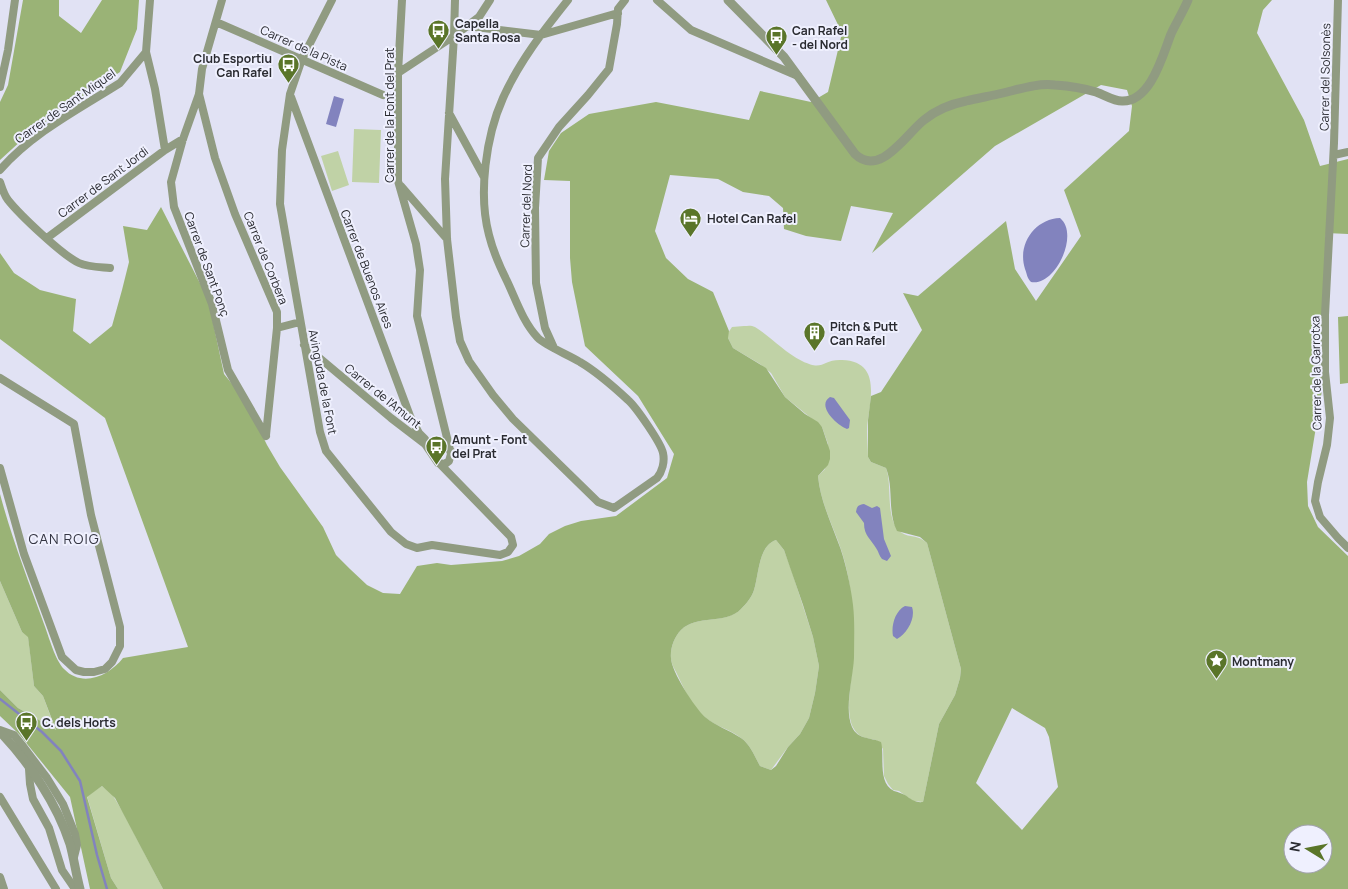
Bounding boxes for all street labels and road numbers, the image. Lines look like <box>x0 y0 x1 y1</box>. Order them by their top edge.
street label: Carrer de la Pista <box>258 21 350 75</box>
street label: Carrer del Solsonès <box>1316 23 1334 131</box>
street label: Carrer de la Font del Prat <box>381 47 398 183</box>
street label: Carrer de Sant Miquel <box>11 65 119 147</box>
street label: Carrer de Sant Jordi <box>54 142 152 222</box>
street label: Carrer del Nord <box>516 164 536 248</box>
street label: Carrer de Buenos Aires <box>336 207 398 331</box>
street label: Carrer de Sant Ponç <box>180 209 234 319</box>
street label: Carrer de Corbera <box>240 209 292 307</box>
street label: Carrer de la Garrotxa <box>1307 316 1325 430</box>
street label: Avinguda de la Font <box>304 328 342 436</box>
street label: Carrer de l'Amunt <box>341 360 425 432</box>

